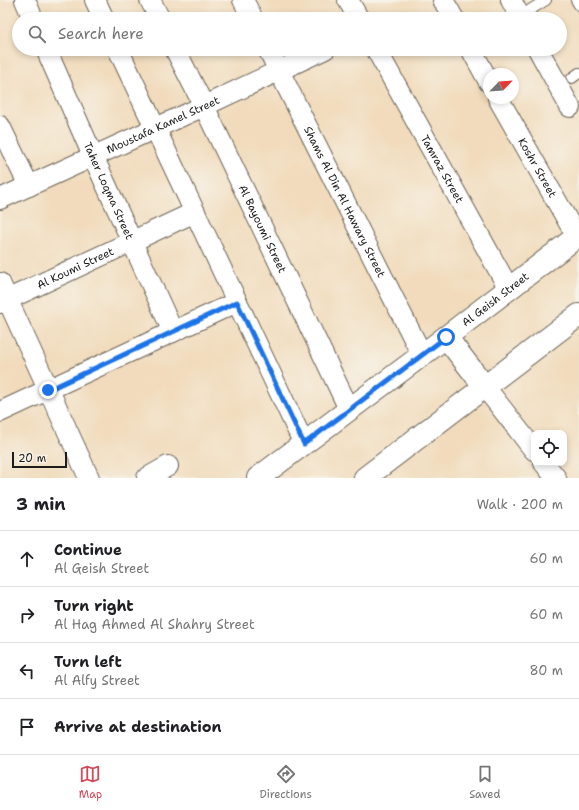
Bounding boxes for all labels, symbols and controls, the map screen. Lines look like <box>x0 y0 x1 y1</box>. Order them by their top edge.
search box <box>12 12 567 56</box>
icon: search <box>26 23 48 45</box>
text: Search here <box>58 24 144 44</box>
north arrow <box>483 68 519 104</box>
street label: Moustafa Kamel Street <box>104 93 222 157</box>
street label: Shams Al Din Al Hawary Street <box>300 124 389 280</box>
street label: Tamraz Street <box>417 132 467 206</box>
street label: Koshr Street <box>514 135 560 201</box>
street label: Taher Loqma Street <box>80 140 137 242</box>
street label: Al Bayoumi Street <box>235 182 290 276</box>
street label: Al Koumi Street <box>34 244 117 293</box>
street label: Al Geish Street <box>459 269 532 330</box>
route start <box>437 328 455 346</box>
route end <box>39 381 57 399</box>
map controls <box>531 430 567 466</box>
button: locate <box>531 430 567 466</box>
scale bar <box>12 450 67 469</box>
text: 20 m <box>18 451 46 466</box>
text: 3 min <box>16 493 66 515</box>
text: Walk · 200 m <box>477 496 563 513</box>
text: Continue <box>54 540 122 560</box>
icon: ahead <box>16 548 38 570</box>
text: 60 m <box>530 550 563 567</box>
text: Al Geish Street <box>54 560 149 577</box>
text: Turn right <box>54 596 134 616</box>
icon: right <box>16 604 38 626</box>
text: 60 m <box>530 606 563 623</box>
text: Al Hag Ahmed Al Shahry Street <box>54 616 255 633</box>
text: Turn left <box>54 652 122 672</box>
icon: left <box>16 660 38 682</box>
text: 80 m <box>529 662 563 679</box>
text: Al Alfy Street <box>54 672 140 689</box>
icon: arrive <box>16 716 38 738</box>
text: Arrive at destination <box>54 717 222 737</box>
tab: Map <box>79 763 102 802</box>
tab: Directions <box>259 763 312 802</box>
tab: Saved <box>469 763 500 802</box>

